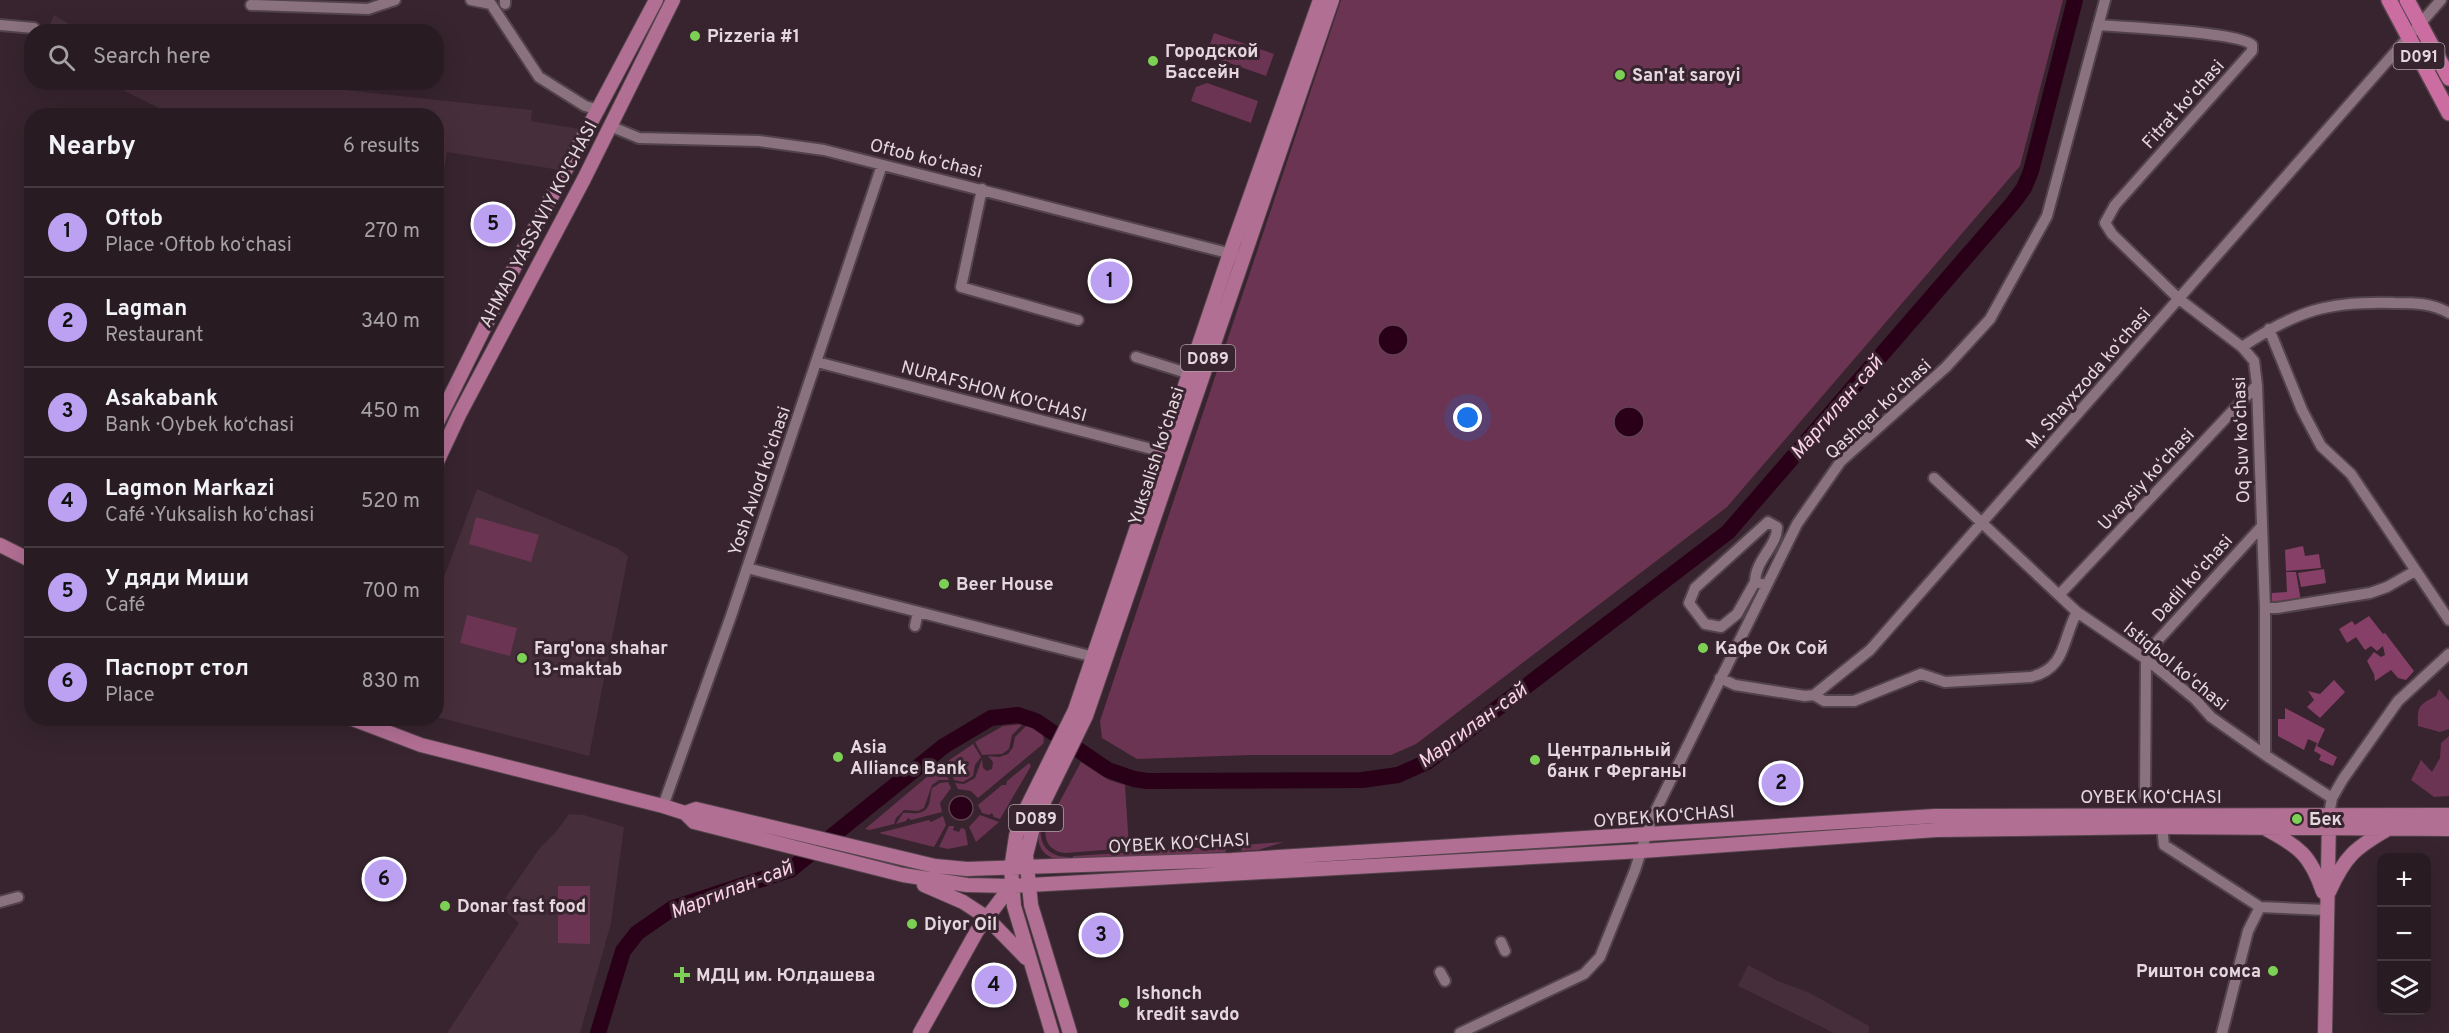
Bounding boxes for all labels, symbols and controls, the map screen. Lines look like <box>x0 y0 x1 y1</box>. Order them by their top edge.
search box <box>24 24 444 90</box>
place label: Pizzeria #1 <box>707 26 800 49</box>
marker: Pizzeria #1 <box>688 29 702 43</box>
icon: search <box>45 41 78 74</box>
place label: Городской Бассейн <box>1165 41 1258 85</box>
road number: D091 <box>2394 43 2444 69</box>
text: Search here <box>93 44 211 71</box>
marker: Городской Бассейн <box>1146 54 1160 68</box>
street label: Fitrat koʻchasi <box>2138 56 2230 154</box>
place label: San'at saroyi <box>1632 65 1741 88</box>
marker: San'at saroyi <box>1613 68 1627 82</box>
street label: AHMAD YASSAVIY KO'CHASI <box>475 117 604 332</box>
text: Nearby <box>48 131 136 164</box>
text: 6 results <box>343 134 420 160</box>
street label: Oftob koʻchasi <box>867 134 984 185</box>
pin: 5 <box>474 202 512 246</box>
text: Oftob <box>105 206 163 233</box>
text: 1 <box>64 219 72 245</box>
text: 270 m <box>364 219 420 245</box>
text: Place · Oftob koʻchasi <box>105 233 292 259</box>
pin: 1 <box>1090 258 1130 304</box>
text: Lagman <box>105 296 187 323</box>
street label: M. Shayxzoda koʻchasi <box>2022 304 2157 454</box>
text: 2 <box>61 309 74 335</box>
text: 340 m <box>361 309 420 335</box>
text: Restaurant <box>105 323 204 349</box>
road number: D089 <box>1181 345 1235 371</box>
water label: Маргилан-сай <box>1785 350 1891 466</box>
street label: Qashqar koʻchasi <box>1821 355 1937 465</box>
street label: NURAFSHON KO'CHASI <box>898 357 1089 428</box>
street label: Oq Suv koʻchasi <box>2229 376 2256 504</box>
street label: Yuksalish koʻchasi <box>1124 384 1191 529</box>
text: Asakabank <box>105 386 218 413</box>
text: 3 <box>62 399 74 425</box>
text: 450 m <box>361 399 420 425</box>
your location <box>1453 403 1482 432</box>
street label: Yosh Avlod koʻchasi <box>724 404 797 559</box>
text: Bank · Oybek ko‘chasi <box>105 413 294 439</box>
street label: Uvaysiy koʻchasi <box>2094 424 2200 536</box>
text: Lagmon Markazi <box>105 476 274 503</box>
text: 4 <box>61 489 74 515</box>
text: 520 m <box>361 489 420 515</box>
text: Café · Yuksalish koʻchasi <box>105 503 314 529</box>
street label: Dadil koʻchasi <box>2148 530 2238 628</box>
text: У дяди Миши <box>105 566 249 593</box>
place label: Beer House <box>956 574 1054 597</box>
marker: Beer House <box>937 577 951 591</box>
text: 5 <box>61 579 74 605</box>
text: 700 m <box>363 579 420 605</box>
text: Café <box>105 593 145 619</box>
street label: Istiqbol koʻchasi <box>2118 618 2232 716</box>
place label: Farg'ona shahar 13-maktab <box>534 638 668 682</box>
place label: Кафе Ок Сой <box>1715 638 1828 661</box>
marker: Кафе Ок Сой <box>1696 641 1710 655</box>
marker: Farg'ona shahar 13-maktab <box>515 651 529 665</box>
text: Паспорт стол <box>105 656 249 683</box>
text: 6 <box>61 669 74 695</box>
text: 830 m <box>361 669 420 695</box>
water label: Маргилан-сай <box>1413 677 1534 775</box>
text: Place <box>105 683 155 709</box>
place label: Asia Alliance Bank <box>850 737 967 781</box>
place label: Центральный банк г Ферганы <box>1547 740 1687 784</box>
marker: Asia Alliance Bank <box>831 750 845 764</box>
marker: Центральный банк г Ферганы <box>1528 753 1542 767</box>
pin: 2 <box>1762 760 1800 806</box>
street label: OYBEK KO‘CHASI <box>2080 787 2222 810</box>
street label: OYBEK KO‘CHASI <box>1593 801 1736 834</box>
road number: D089 <box>1009 805 1063 831</box>
place label: Бек <box>2309 809 2342 832</box>
marker: Бек <box>2290 812 2304 826</box>
street label: OYBEK KO‘CHASI <box>1108 829 1250 860</box>
map controls <box>2377 853 2431 1015</box>
button: + <box>2377 853 2431 907</box>
water label: Маргилан-сай <box>667 855 798 926</box>
pin: 6 <box>364 856 404 902</box>
place label: Donar fast food <box>457 896 586 919</box>
marker: Donar fast food <box>438 899 452 913</box>
button: − <box>2377 907 2431 961</box>
pin: 3 <box>1082 912 1120 958</box>
place label: Diyor Oil <box>924 914 997 937</box>
marker: Diyor Oil <box>905 917 919 931</box>
place label: Риштон сомса <box>2136 961 2261 984</box>
button: layers <box>2377 961 2431 1015</box>
pin: 4 <box>974 962 1014 1008</box>
marker: Риштон сомса <box>2266 964 2280 978</box>
place label: МДЦ им. Юлдашева <box>696 965 875 988</box>
marker: МДЦ им. Юлдашева <box>673 966 691 984</box>
place label: Ishonch kredit savdo <box>1136 983 1240 1027</box>
marker: Ishonch kredit savdo <box>1117 996 1131 1010</box>

